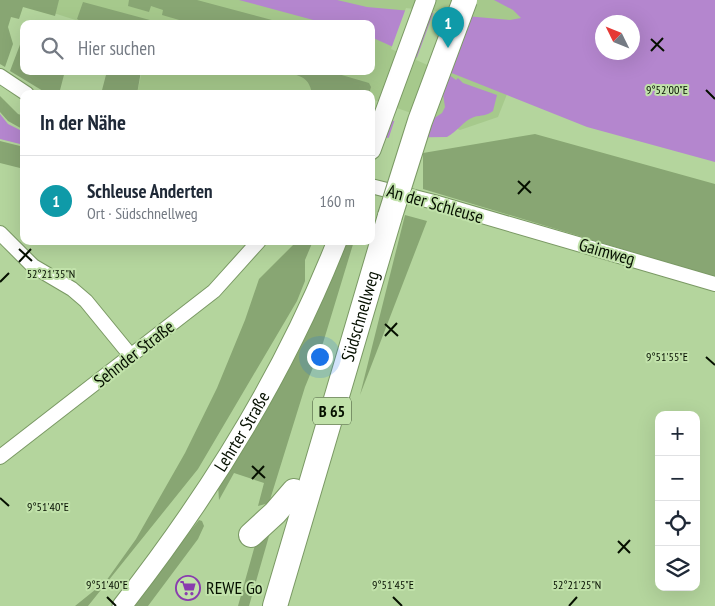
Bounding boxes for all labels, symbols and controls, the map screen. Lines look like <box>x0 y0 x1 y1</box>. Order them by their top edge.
pin: 1 <box>432 7 464 48</box>
north arrow <box>595 15 640 60</box>
search box <box>20 20 375 75</box>
icon: search <box>38 34 66 62</box>
text: Hier suchen <box>78 36 155 60</box>
text: 9°52'00"E <box>646 82 688 97</box>
text: In der Nähe <box>40 109 126 136</box>
text: Schleuse Anderten <box>87 179 213 203</box>
street label: An der Schleuse <box>384 179 486 228</box>
text: 1 <box>52 191 60 211</box>
text: 160 m <box>320 191 355 211</box>
text: Ort · Südschnellweg <box>87 203 198 223</box>
street label: Gaimweg <box>576 233 638 270</box>
text: 52°21'35"N <box>27 266 75 281</box>
street label: Südschnellweg <box>336 268 384 364</box>
street label: Sehnder Straße <box>89 315 179 392</box>
your location <box>307 344 333 370</box>
text: 9°51'55"E <box>646 349 688 364</box>
street label: Lehrter Straße <box>209 387 274 476</box>
road number: B 65 <box>313 398 351 424</box>
map controls <box>655 411 700 591</box>
button: + <box>655 411 700 456</box>
button: − <box>655 456 700 501</box>
text: 9°51'40"E <box>27 499 69 514</box>
button: locate <box>655 501 700 546</box>
button: layers <box>655 546 700 591</box>
supermarket icon: REWE Go <box>175 575 201 601</box>
place label: REWE Go <box>206 576 263 599</box>
text: 9°51'40"E <box>86 577 128 592</box>
text: 9°51'45"E <box>372 577 414 592</box>
text: 52°21'25"N <box>553 577 601 592</box>

